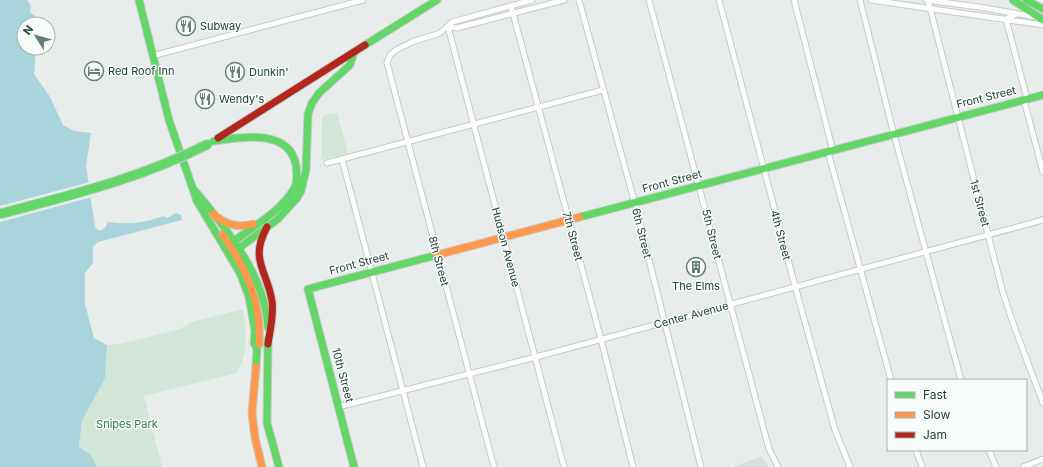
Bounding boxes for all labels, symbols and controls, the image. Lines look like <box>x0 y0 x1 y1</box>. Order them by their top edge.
restaurant icon: Subway <box>175 15 197 37</box>
north arrow <box>16 16 56 56</box>
place label: Subway <box>200 19 241 33</box>
text: N <box>20 22 36 38</box>
hotel icon: Red Roof Inn <box>83 60 105 82</box>
restaurant icon: Dunkin' <box>224 61 246 83</box>
place label: Red Roof Inn <box>108 64 174 78</box>
place label: Dunkin' <box>249 65 288 79</box>
street label: Front Street <box>955 83 1018 111</box>
restaurant icon: Wendy's <box>194 88 216 110</box>
place label: Wendy's <box>219 92 264 106</box>
street label: Front Street <box>641 166 704 196</box>
street label: 1st Street <box>967 178 993 228</box>
street label: Hudson Avenue <box>489 206 523 288</box>
street label: 6th Street <box>629 207 655 260</box>
street label: 5th Street <box>699 208 725 261</box>
street label: 4th Street <box>768 208 795 262</box>
street label: 7th Street <box>560 210 586 263</box>
street label: 8th Street <box>426 235 452 288</box>
street label: Front Street <box>328 248 391 278</box>
building icon: The Elms <box>685 256 707 278</box>
place label: The Elms <box>672 279 720 293</box>
street label: Center Avenue <box>652 298 730 332</box>
street label: 10th Street <box>329 346 357 404</box>
legend <box>887 379 1027 451</box>
text: Fast <box>923 387 947 402</box>
text: Slow <box>923 407 951 422</box>
park label: Snipes Park <box>96 417 158 431</box>
text: Jam <box>923 427 947 442</box>

